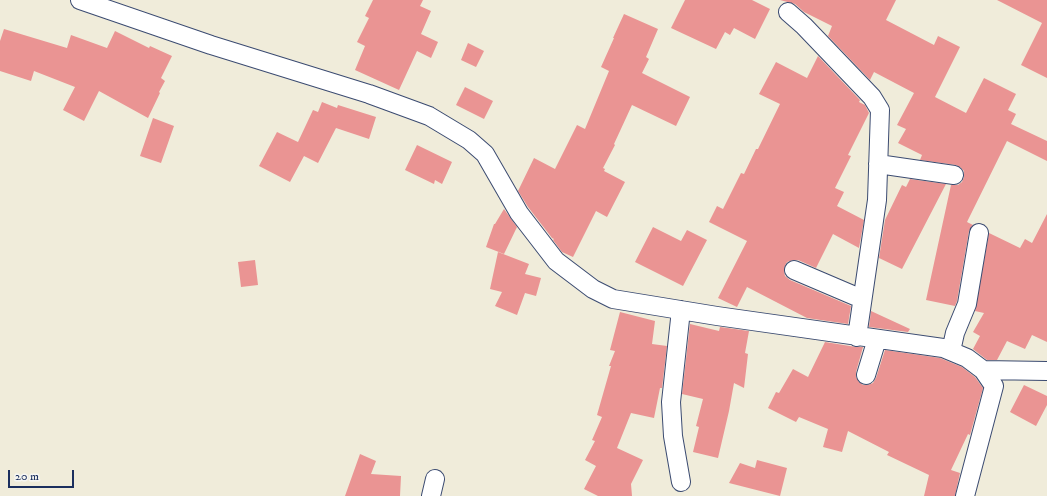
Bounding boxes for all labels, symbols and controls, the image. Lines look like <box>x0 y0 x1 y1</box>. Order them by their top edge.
scale bar <box>10 462 76 488</box>
text: 20 m <box>15 469 39 484</box>

